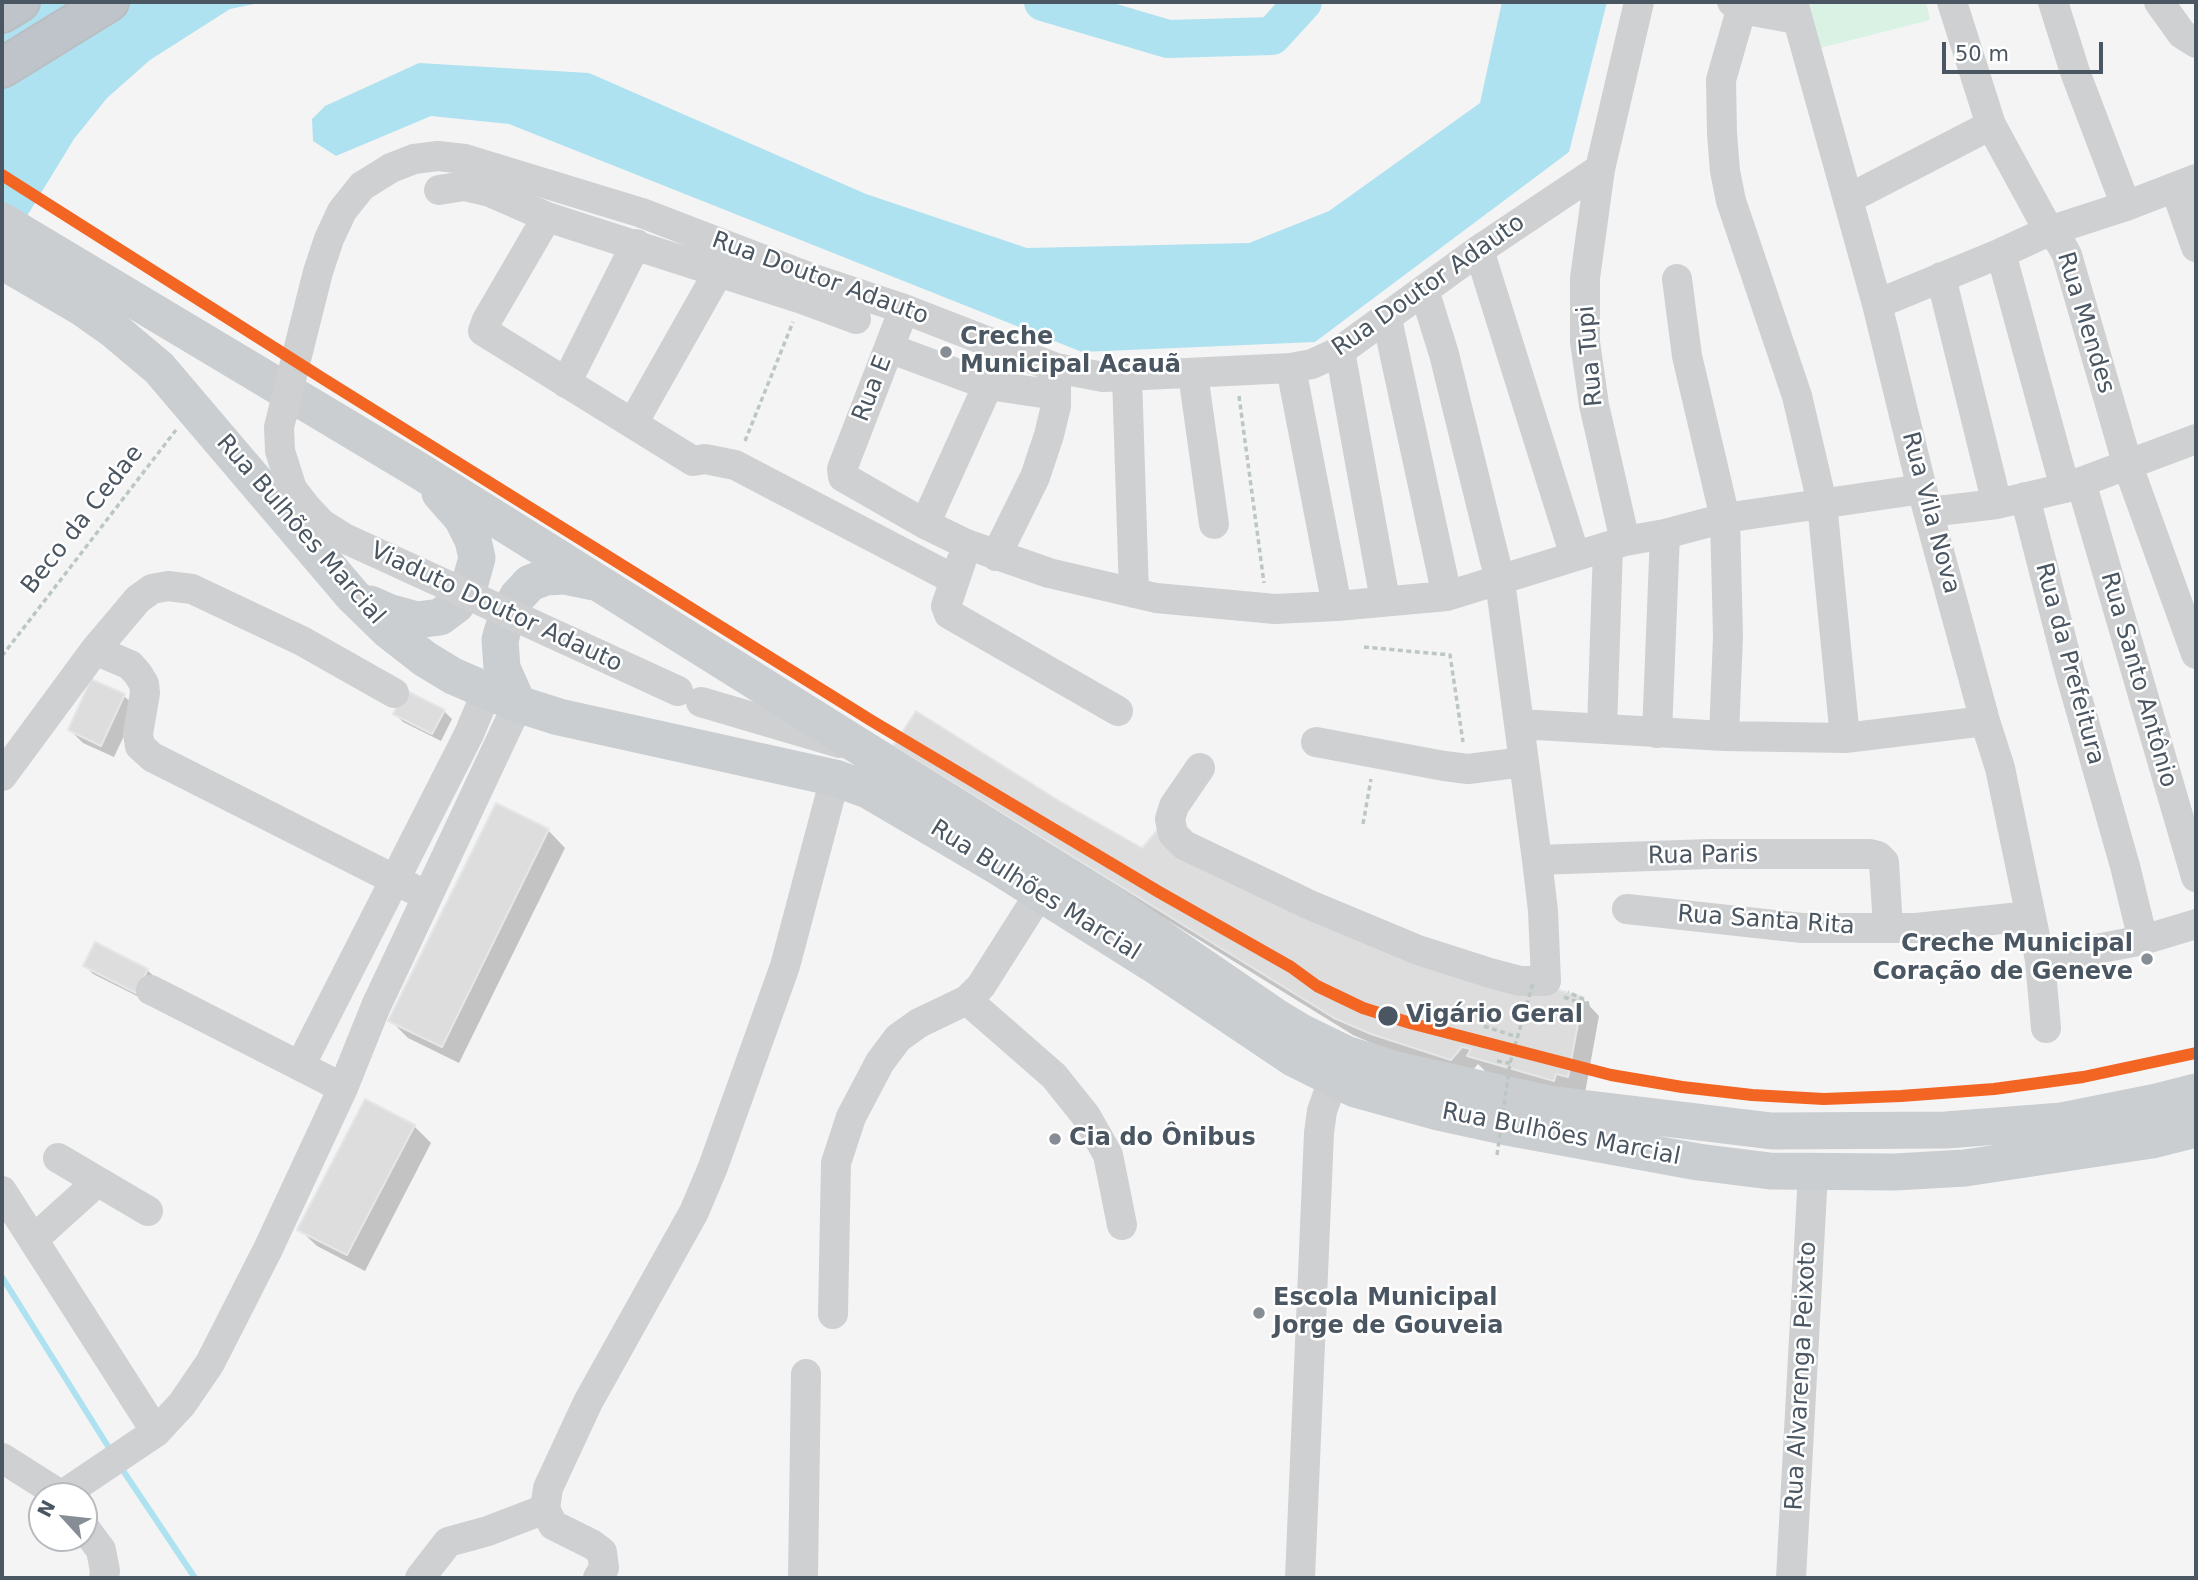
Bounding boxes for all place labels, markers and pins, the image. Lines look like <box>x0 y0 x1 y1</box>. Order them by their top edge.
place label: Creche Municipal Acauã <box>960 324 1181 380</box>
marker: Creche Municipal Acauã <box>938 344 954 360</box>
place label: Creche Municipal Coração de Geneve <box>1873 931 2133 987</box>
marker: Creche Municipal Coração de Geneve <box>2139 951 2155 967</box>
place label: Vigário Geral <box>1406 1002 1583 1030</box>
marker: Vigário Geral <box>1376 1004 1400 1028</box>
place label: Cia do Ônibus <box>1069 1125 1256 1153</box>
marker: Cia do Ônibus <box>1047 1131 1063 1147</box>
place label: Escola Municipal Jorge de Gouveia <box>1273 1285 1503 1341</box>
marker: Escola Municipal Jorge de Gouveia <box>1251 1305 1267 1321</box>

